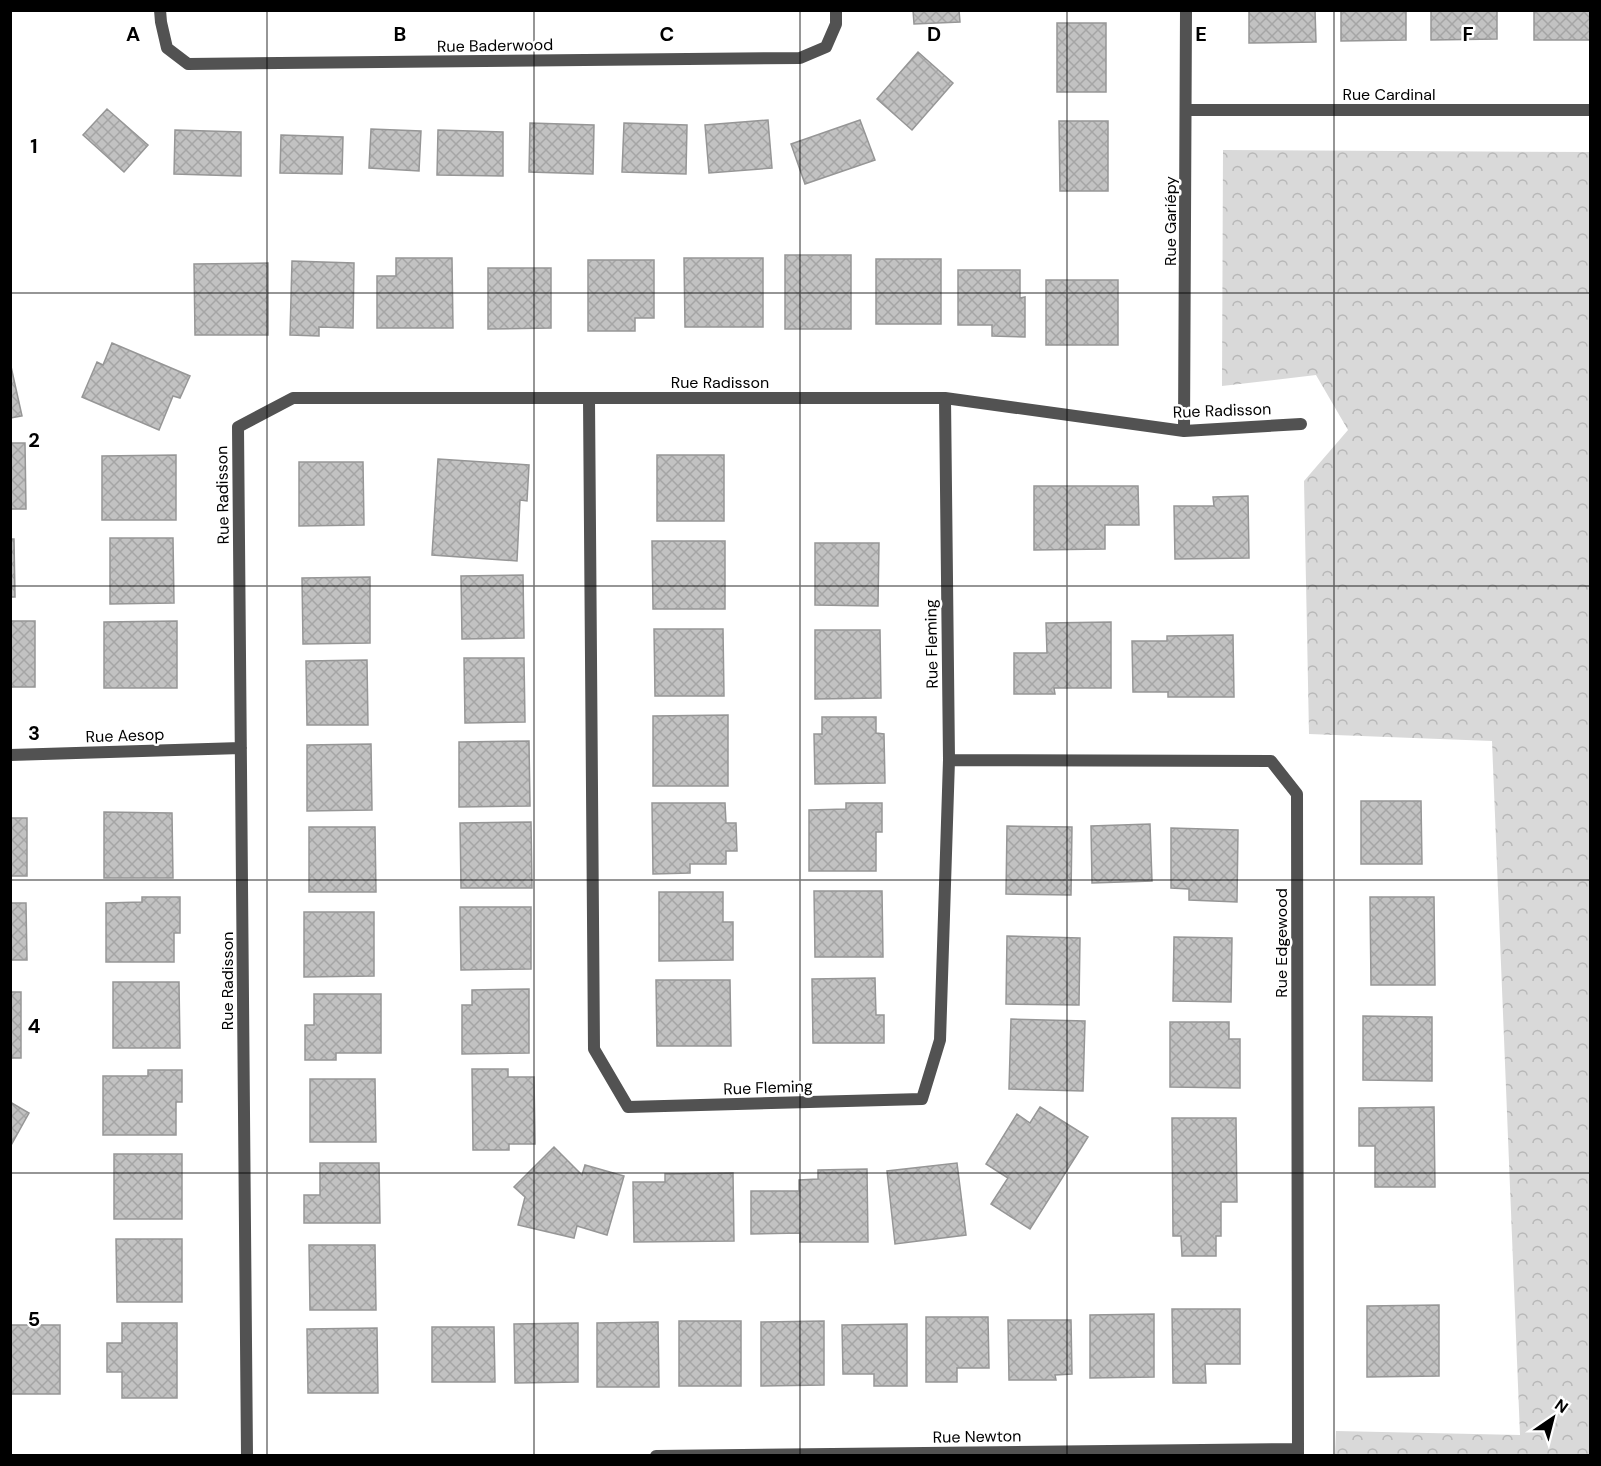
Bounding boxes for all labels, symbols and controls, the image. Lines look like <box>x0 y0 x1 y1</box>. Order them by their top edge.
text: A <box>126 21 140 47</box>
text: B <box>394 21 406 47</box>
text: C <box>660 21 674 47</box>
text: D <box>927 21 941 47</box>
text: E <box>1195 21 1207 47</box>
text: F <box>1462 21 1474 47</box>
street label: Rue Baderwood <box>437 34 553 57</box>
street label: Rue Cardinal <box>1342 84 1436 105</box>
text: 1 <box>30 133 38 159</box>
street label: Rue Gariépy <box>1160 176 1181 266</box>
street label: Rue Radisson <box>671 372 769 393</box>
street label: Rue Radisson <box>1172 398 1272 423</box>
text: 2 <box>28 427 40 453</box>
street label: Rue Radisson <box>211 446 234 544</box>
street label: Rue Fleming <box>920 599 943 689</box>
text: 3 <box>28 720 40 746</box>
street label: Rue Aesop <box>85 724 165 747</box>
street label: Rue Edgewood <box>1271 888 1292 998</box>
street label: Rue Radisson <box>217 932 238 1030</box>
text: 4 <box>28 1013 41 1039</box>
street label: Rue Fleming <box>723 1075 813 1100</box>
text: 5 <box>28 1306 40 1332</box>
north arrow <box>1523 1388 1583 1448</box>
text: N <box>1551 1394 1572 1418</box>
street label: Rue Newton <box>932 1425 1022 1448</box>

